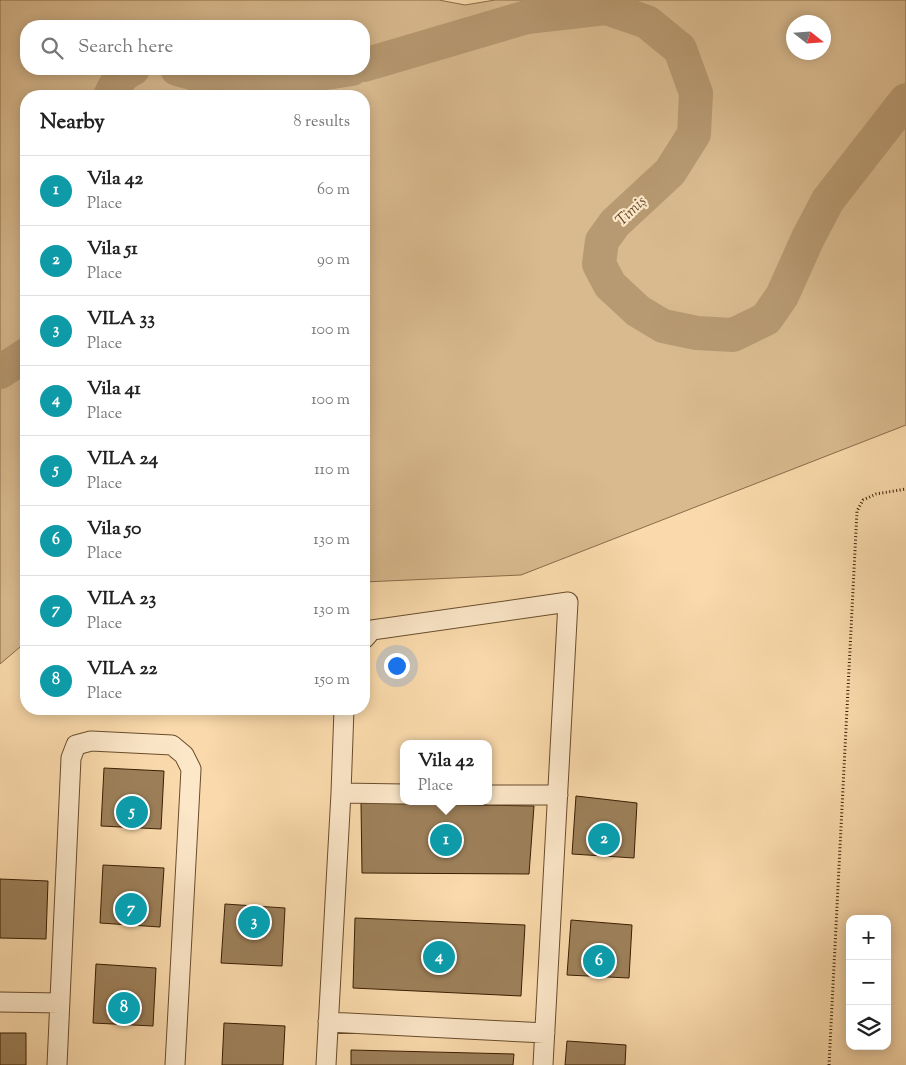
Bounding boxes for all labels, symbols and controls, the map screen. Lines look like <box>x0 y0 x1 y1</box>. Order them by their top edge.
north arrow <box>786 15 831 60</box>
search box <box>20 20 370 75</box>
icon: search <box>38 34 66 62</box>
text: Search here <box>78 34 173 61</box>
text: Nearby <box>40 108 105 138</box>
text: 8 results <box>294 111 350 134</box>
text: Vila 42 <box>87 166 143 193</box>
text: 1 <box>53 179 59 202</box>
text: 60 m <box>317 179 350 202</box>
water label: Timiș <box>611 191 652 232</box>
text: Place <box>87 193 122 216</box>
text: Vila 51 <box>87 236 138 263</box>
text: 2 <box>52 249 60 272</box>
text: 90 m <box>317 249 350 272</box>
text: Place <box>87 263 122 286</box>
text: VILA 33 <box>87 306 155 333</box>
text: 3 <box>53 319 59 342</box>
text: 100 m <box>311 319 350 342</box>
text: Place <box>87 333 122 356</box>
text: Vila 41 <box>87 376 141 403</box>
text: 4 <box>52 389 60 412</box>
text: 100 m <box>311 389 350 412</box>
text: Place <box>87 403 122 426</box>
text: VILA 24 <box>87 446 158 473</box>
text: 5 <box>53 459 59 482</box>
text: 110 m <box>314 459 350 482</box>
text: Place <box>87 473 122 496</box>
text: Vila 50 <box>87 516 141 543</box>
text: 6 <box>52 529 60 552</box>
text: 130 m <box>313 529 350 552</box>
text: Place <box>87 543 122 566</box>
text: VILA 23 <box>87 586 156 613</box>
text: 7 <box>52 599 60 622</box>
text: 130 m <box>313 599 350 622</box>
text: Place <box>87 613 122 636</box>
your location <box>384 653 410 679</box>
text: VILA 22 <box>87 656 157 683</box>
text: 8 <box>52 669 60 692</box>
text: 150 m <box>314 669 350 692</box>
text: Place <box>87 683 122 706</box>
popup <box>400 740 492 805</box>
text: Vila 42 <box>418 748 474 775</box>
text: Place <box>418 775 453 798</box>
pin: 5 <box>116 793 148 831</box>
pin: 2 <box>588 820 620 858</box>
pin: 1 <box>430 821 462 859</box>
pin: 7 <box>115 890 147 928</box>
pin: 3 <box>238 903 270 941</box>
map controls <box>846 915 891 1050</box>
button: + <box>846 915 891 960</box>
pin: 4 <box>423 938 455 976</box>
pin: 6 <box>583 942 615 980</box>
button: − <box>846 960 891 1005</box>
pin: 8 <box>108 989 140 1027</box>
button: layers <box>846 1005 891 1050</box>

